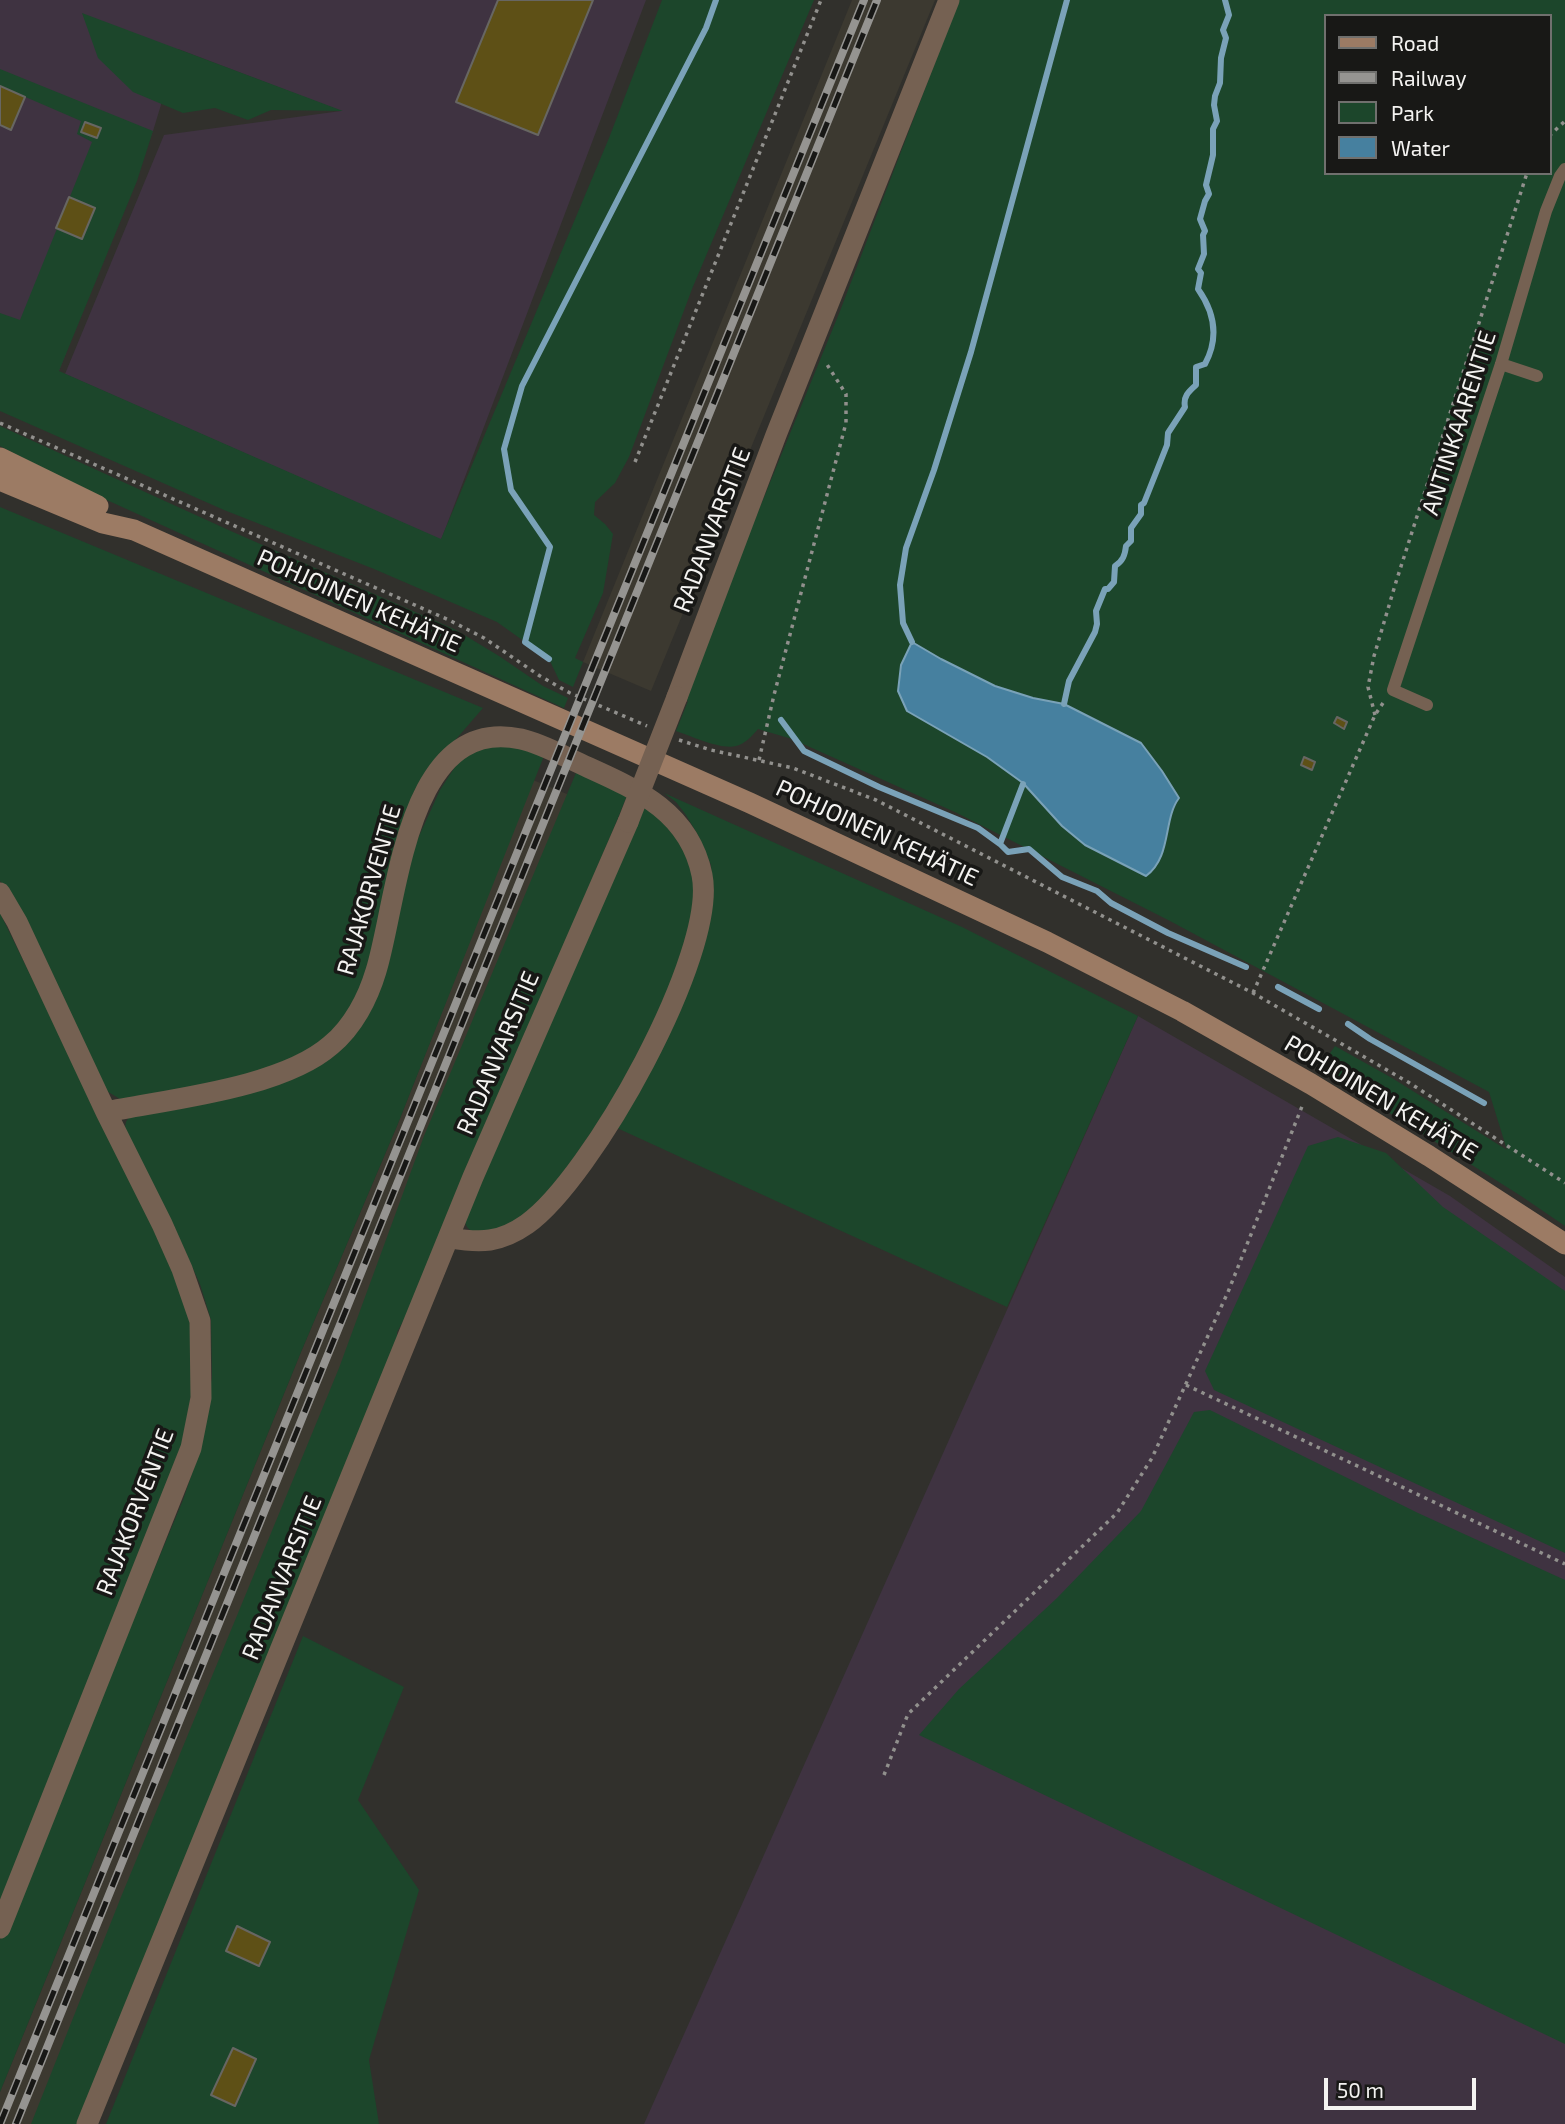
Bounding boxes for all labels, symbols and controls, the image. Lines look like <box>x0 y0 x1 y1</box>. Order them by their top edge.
legend <box>1324 14 1551 175</box>
text: Road <box>1391 30 1439 55</box>
text: Railway <box>1391 65 1467 90</box>
text: Park <box>1391 100 1434 125</box>
text: Water <box>1391 135 1450 160</box>
street label: ANTINKAARENTIE <box>1416 327 1502 519</box>
street label: RADANVARSITIE <box>667 443 757 617</box>
street label: POHJOINEN KEHÄTIE <box>253 543 465 659</box>
street label: POHJOINEN KEHÄTIE <box>771 773 983 893</box>
street label: RAJAKORVENTIE <box>331 801 407 979</box>
street label: RADANVARSITIE <box>451 967 545 1139</box>
street label: POHJOINEN KEHÄTIE <box>1279 1029 1483 1167</box>
street label: RAJAKORVENTIE <box>90 1425 180 1599</box>
street label: RADANVARSITIE <box>236 1492 328 1664</box>
scale bar <box>1327 2064 1479 2108</box>
text: 50 m <box>1337 2077 1384 2102</box>

